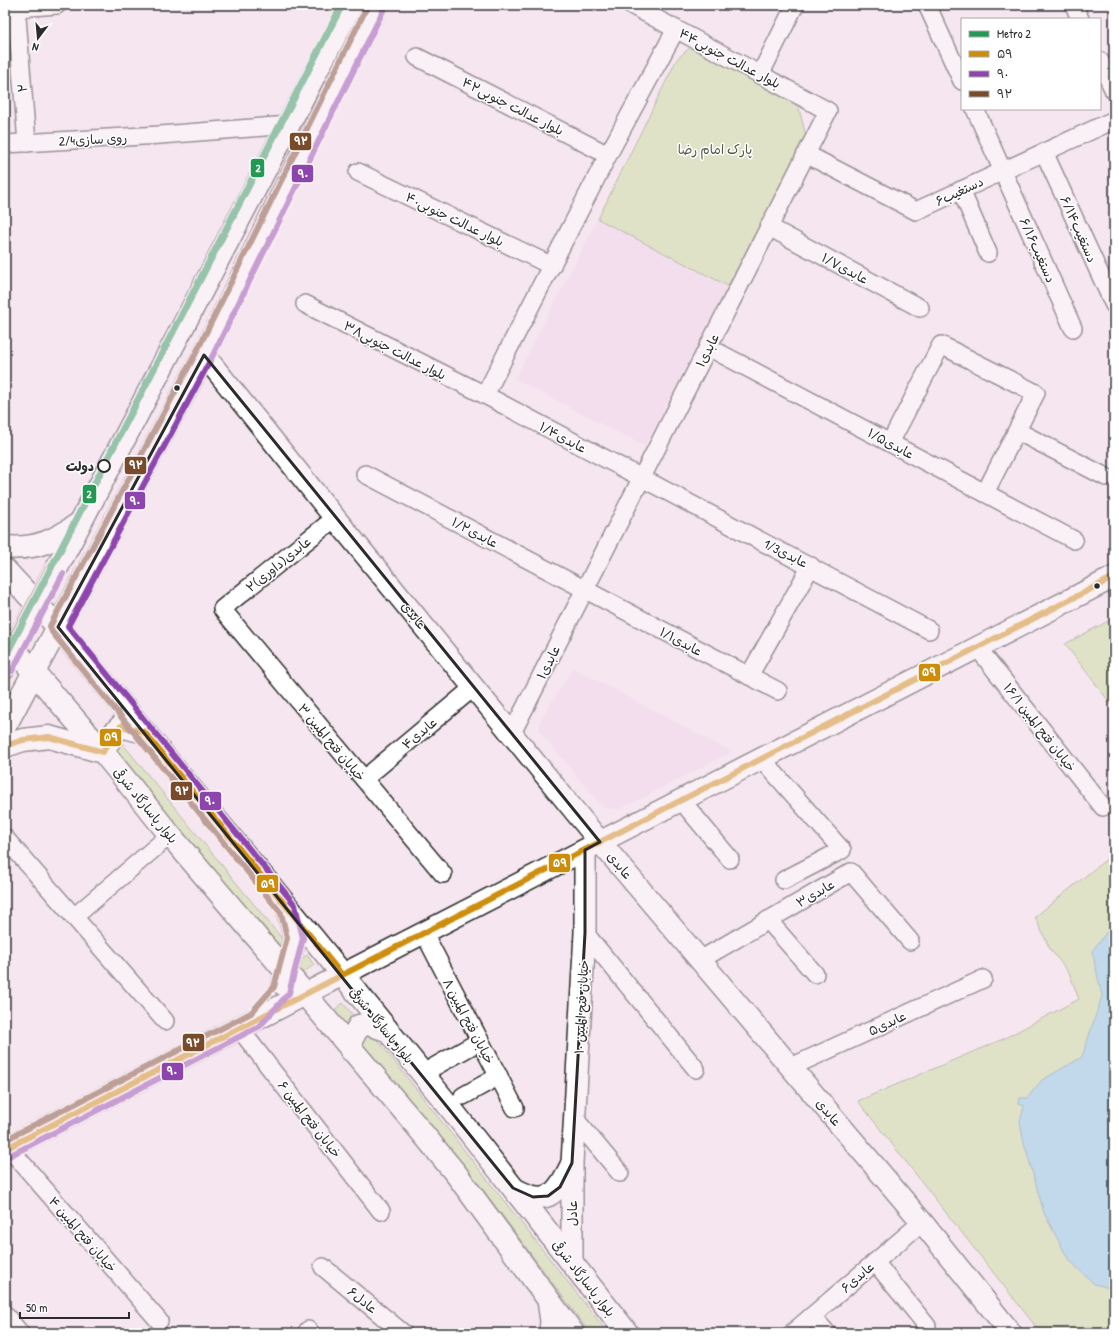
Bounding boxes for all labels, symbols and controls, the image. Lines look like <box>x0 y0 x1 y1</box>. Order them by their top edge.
north arrow <box>18 18 58 58</box>
legend <box>961 18 1101 110</box>
street label: بلوار عدالت جنوبی۴۴ <box>676 24 784 93</box>
text: Metro 2 <box>997 25 1031 42</box>
text: N <box>30 40 40 55</box>
text: ۵۹ <box>997 45 1013 62</box>
text: ۹۰ <box>997 65 1008 82</box>
street label: بلوار عدالت جنوبی۴۲ <box>459 73 567 140</box>
street label: ۲ <box>13 83 31 93</box>
text: ۹۲ <box>997 85 1013 102</box>
street label: روی سازی2/4 <box>58 128 128 150</box>
line badge: ۹۲ <box>289 132 312 151</box>
text: ۹۲ <box>294 134 308 148</box>
park label: پارک امام رضا <box>678 140 753 160</box>
line badge: 2 <box>250 158 265 178</box>
text: 2 <box>255 161 261 175</box>
line badge: ۹۰ <box>291 164 314 183</box>
text: ۹۰ <box>298 167 309 181</box>
street label: دستغیب۶ <box>932 172 986 210</box>
street label: بلوار عدالت جنوبی۴۰ <box>402 187 507 251</box>
street label: دستغیب۶/۱۴ <box>1056 193 1102 265</box>
street label: دستغیب۶/۱۶ <box>1016 215 1060 285</box>
street label: عابدی۱/۷ <box>819 248 871 288</box>
street label: بلوار عدالت جنوبی۳۸ <box>340 316 449 385</box>
street label: ۱عابدی <box>691 330 723 370</box>
unlabelled marker <box>172 383 182 393</box>
street label: عابدی۱/۴ <box>536 417 590 457</box>
street label: عابدی۱/۵ <box>865 423 917 463</box>
line badge: ۹۲ <box>124 456 147 475</box>
place label: دولت <box>66 457 94 475</box>
text: ۹۲ <box>129 458 143 472</box>
marker: دولت <box>97 459 111 473</box>
line badge: 2 <box>82 484 97 504</box>
text: 2 <box>86 487 92 501</box>
line badge: ۹۰ <box>124 491 146 510</box>
text: ۹۰ <box>130 494 141 508</box>
street label: عابدی۱/۲ <box>449 512 501 552</box>
street label: ۲عابدی(داوری) <box>242 532 314 596</box>
street label: عابدی1/3 <box>761 534 811 572</box>
unlabelled marker <box>1092 581 1102 591</box>
street label: عابدی <box>397 597 431 633</box>
street label: عابدی۱/۱ <box>657 622 705 660</box>
street label: عابدی۱ <box>532 642 564 682</box>
line badge: ۵۹ <box>918 663 941 682</box>
text: ۵۹ <box>922 665 936 679</box>
street label: خیابان فتح المبین ۱۶/۱ <box>999 679 1080 776</box>
street label: خیابان فتح المبین ۳ <box>293 699 370 785</box>
street label: عابدی۴ <box>398 713 440 753</box>
line badge: ۵۹ <box>99 728 122 747</box>
text: ۵۹ <box>104 730 118 744</box>
street label: بلوار پاسارگاد شرقی <box>110 763 182 847</box>
line badge: ۹۲ <box>170 781 193 801</box>
text: ۹۲ <box>175 784 189 798</box>
line badge: ۹۰ <box>199 791 222 811</box>
text: ۹۰ <box>205 794 216 808</box>
street label: عابدی <box>603 847 637 883</box>
line badge: ۵۹ <box>548 853 571 873</box>
text: ۵۹ <box>553 856 567 870</box>
line badge: ۵۹ <box>256 874 279 893</box>
street label: عابدی۳ <box>793 875 837 911</box>
text: ۵۹ <box>261 877 275 891</box>
street label: خیابان فتح المبین ۱۰ <box>570 959 593 1055</box>
street label: خیابان فتح المبین ۸ <box>438 975 499 1067</box>
street label: بلوار پاسارگاد شرقی <box>346 983 418 1067</box>
street label: عابدی۵ <box>865 1006 909 1040</box>
line badge: ۹۲ <box>182 1033 205 1052</box>
text: ۹۲ <box>186 1036 200 1050</box>
line badge: ۹۰ <box>161 1062 184 1081</box>
text: ۹۰ <box>167 1064 178 1078</box>
street label: خیابان فتح المبین ۶ <box>273 1077 346 1162</box>
street label: عابدی <box>812 1094 846 1130</box>
street label: خیابان فتح المبین ۴ <box>44 1192 121 1277</box>
street label: عادل <box>563 1200 581 1226</box>
street label: بلوار پاسارگاد شرقی <box>548 1236 620 1320</box>
street label: عابدی۶ <box>836 1257 878 1297</box>
street label: عادل۶ <box>344 1282 382 1318</box>
scale bar <box>20 1294 129 1320</box>
text: 50 m <box>26 1299 47 1316</box>

